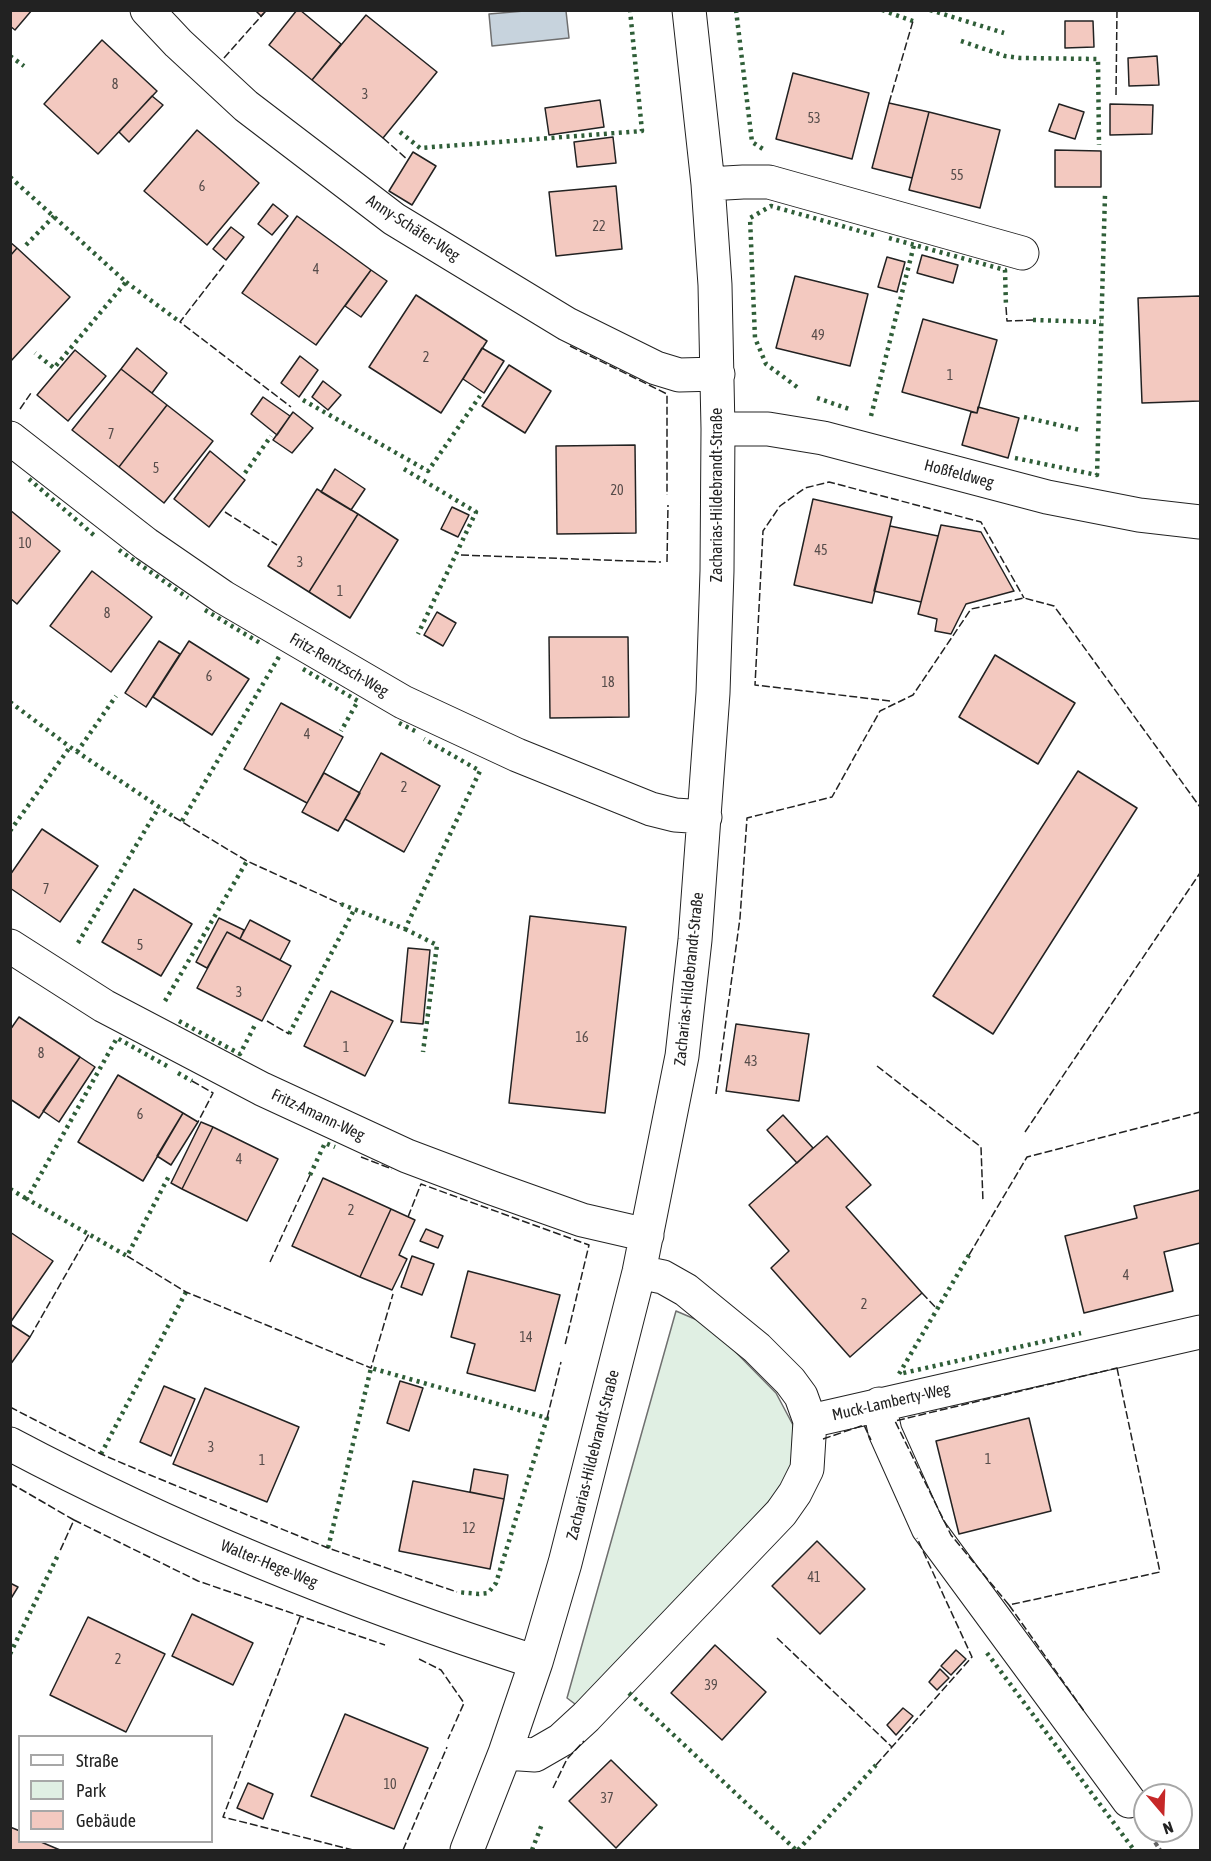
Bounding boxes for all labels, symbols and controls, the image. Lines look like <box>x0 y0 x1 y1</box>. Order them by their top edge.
house number: 8 <box>112 77 118 93</box>
house number: 3 <box>362 87 368 103</box>
house number: 53 <box>807 111 821 127</box>
house number: 55 <box>950 168 964 184</box>
house number: 6 <box>199 179 205 195</box>
street label: Anny-Schäfer-Weg <box>363 191 463 265</box>
house number: 22 <box>592 219 606 235</box>
house number: 4 <box>313 262 319 278</box>
house number: 49 <box>811 328 825 344</box>
house number: 2 <box>423 350 429 366</box>
house number: 1 <box>947 368 953 384</box>
street label: Zacharias-Hildebrandt-Straße <box>707 408 727 582</box>
house number: 7 <box>108 427 114 443</box>
street label: Hoßfeldweg <box>922 456 996 492</box>
house number: 5 <box>153 461 159 477</box>
house number: 20 <box>610 483 624 499</box>
house number: 10 <box>18 536 32 552</box>
house number: 45 <box>814 543 828 559</box>
house number: 3 <box>297 555 303 571</box>
house number: 1 <box>337 584 343 600</box>
house number: 8 <box>104 606 110 622</box>
street label: Fritz-Rentzsch-Weg <box>286 629 392 701</box>
house number: 6 <box>206 669 212 685</box>
house number: 18 <box>601 675 615 691</box>
house number: 4 <box>304 727 310 743</box>
house number: 2 <box>401 780 407 796</box>
house number: 7 <box>43 882 49 898</box>
street label: Zacharias-Hildebrandt-Straße <box>670 891 708 1067</box>
house number: 5 <box>137 938 143 954</box>
house number: 3 <box>236 985 242 1001</box>
house number: 16 <box>575 1030 589 1046</box>
house number: 1 <box>343 1040 349 1056</box>
house number: 8 <box>38 1046 44 1062</box>
house number: 43 <box>744 1054 758 1070</box>
street label: Fritz-Amann-Weg <box>268 1085 368 1145</box>
house number: 6 <box>137 1107 143 1123</box>
house number: 4 <box>236 1152 242 1168</box>
house number: 2 <box>348 1203 354 1219</box>
house number: 4 <box>1123 1268 1129 1284</box>
house number: 2 <box>861 1297 867 1313</box>
house number: 14 <box>519 1330 533 1346</box>
street label: Zacharias-Hildebrandt-Straße <box>563 1368 623 1542</box>
street label: Muck-Lamberty-Weg <box>830 1379 952 1425</box>
house number: 3 <box>208 1440 214 1456</box>
house number: 1 <box>985 1452 991 1468</box>
house number: 1 <box>259 1453 265 1469</box>
house number: 12 <box>462 1521 476 1537</box>
street label: Walter-Hege-Weg <box>218 1536 320 1592</box>
house number: 41 <box>807 1570 821 1586</box>
house number: 2 <box>115 1652 121 1668</box>
house number: 39 <box>704 1678 718 1694</box>
legend <box>18 1735 213 1843</box>
text: Straße <box>76 1750 119 1771</box>
house number: 10 <box>383 1777 397 1793</box>
text: Park <box>76 1780 106 1801</box>
north arrow <box>1133 1783 1193 1843</box>
house number: 37 <box>600 1791 614 1807</box>
text: Gebäude <box>76 1810 136 1831</box>
text: N <box>1161 1818 1176 1838</box>

